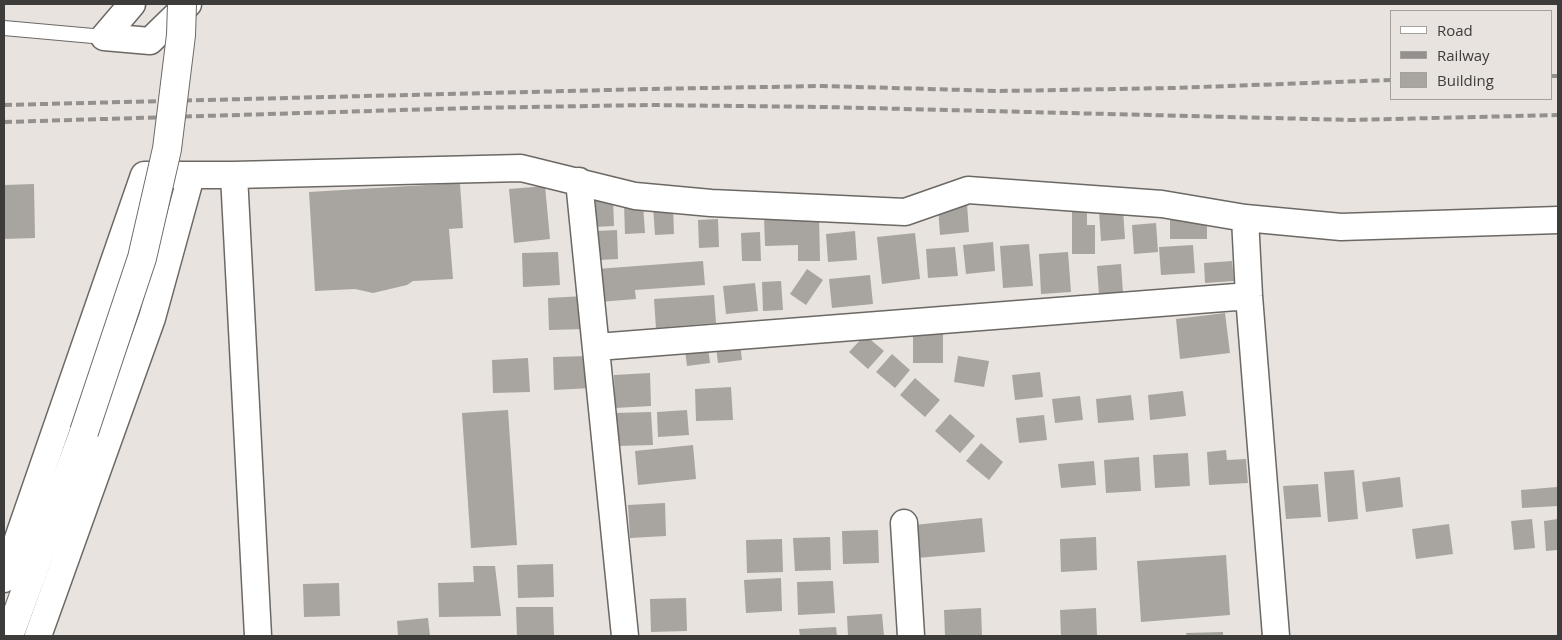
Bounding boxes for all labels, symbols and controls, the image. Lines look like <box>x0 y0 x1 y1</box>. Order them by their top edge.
legend <box>1390 10 1552 100</box>
text: Road <box>1437 20 1473 40</box>
text: Railway <box>1437 45 1490 65</box>
text: Building <box>1437 70 1494 90</box>

